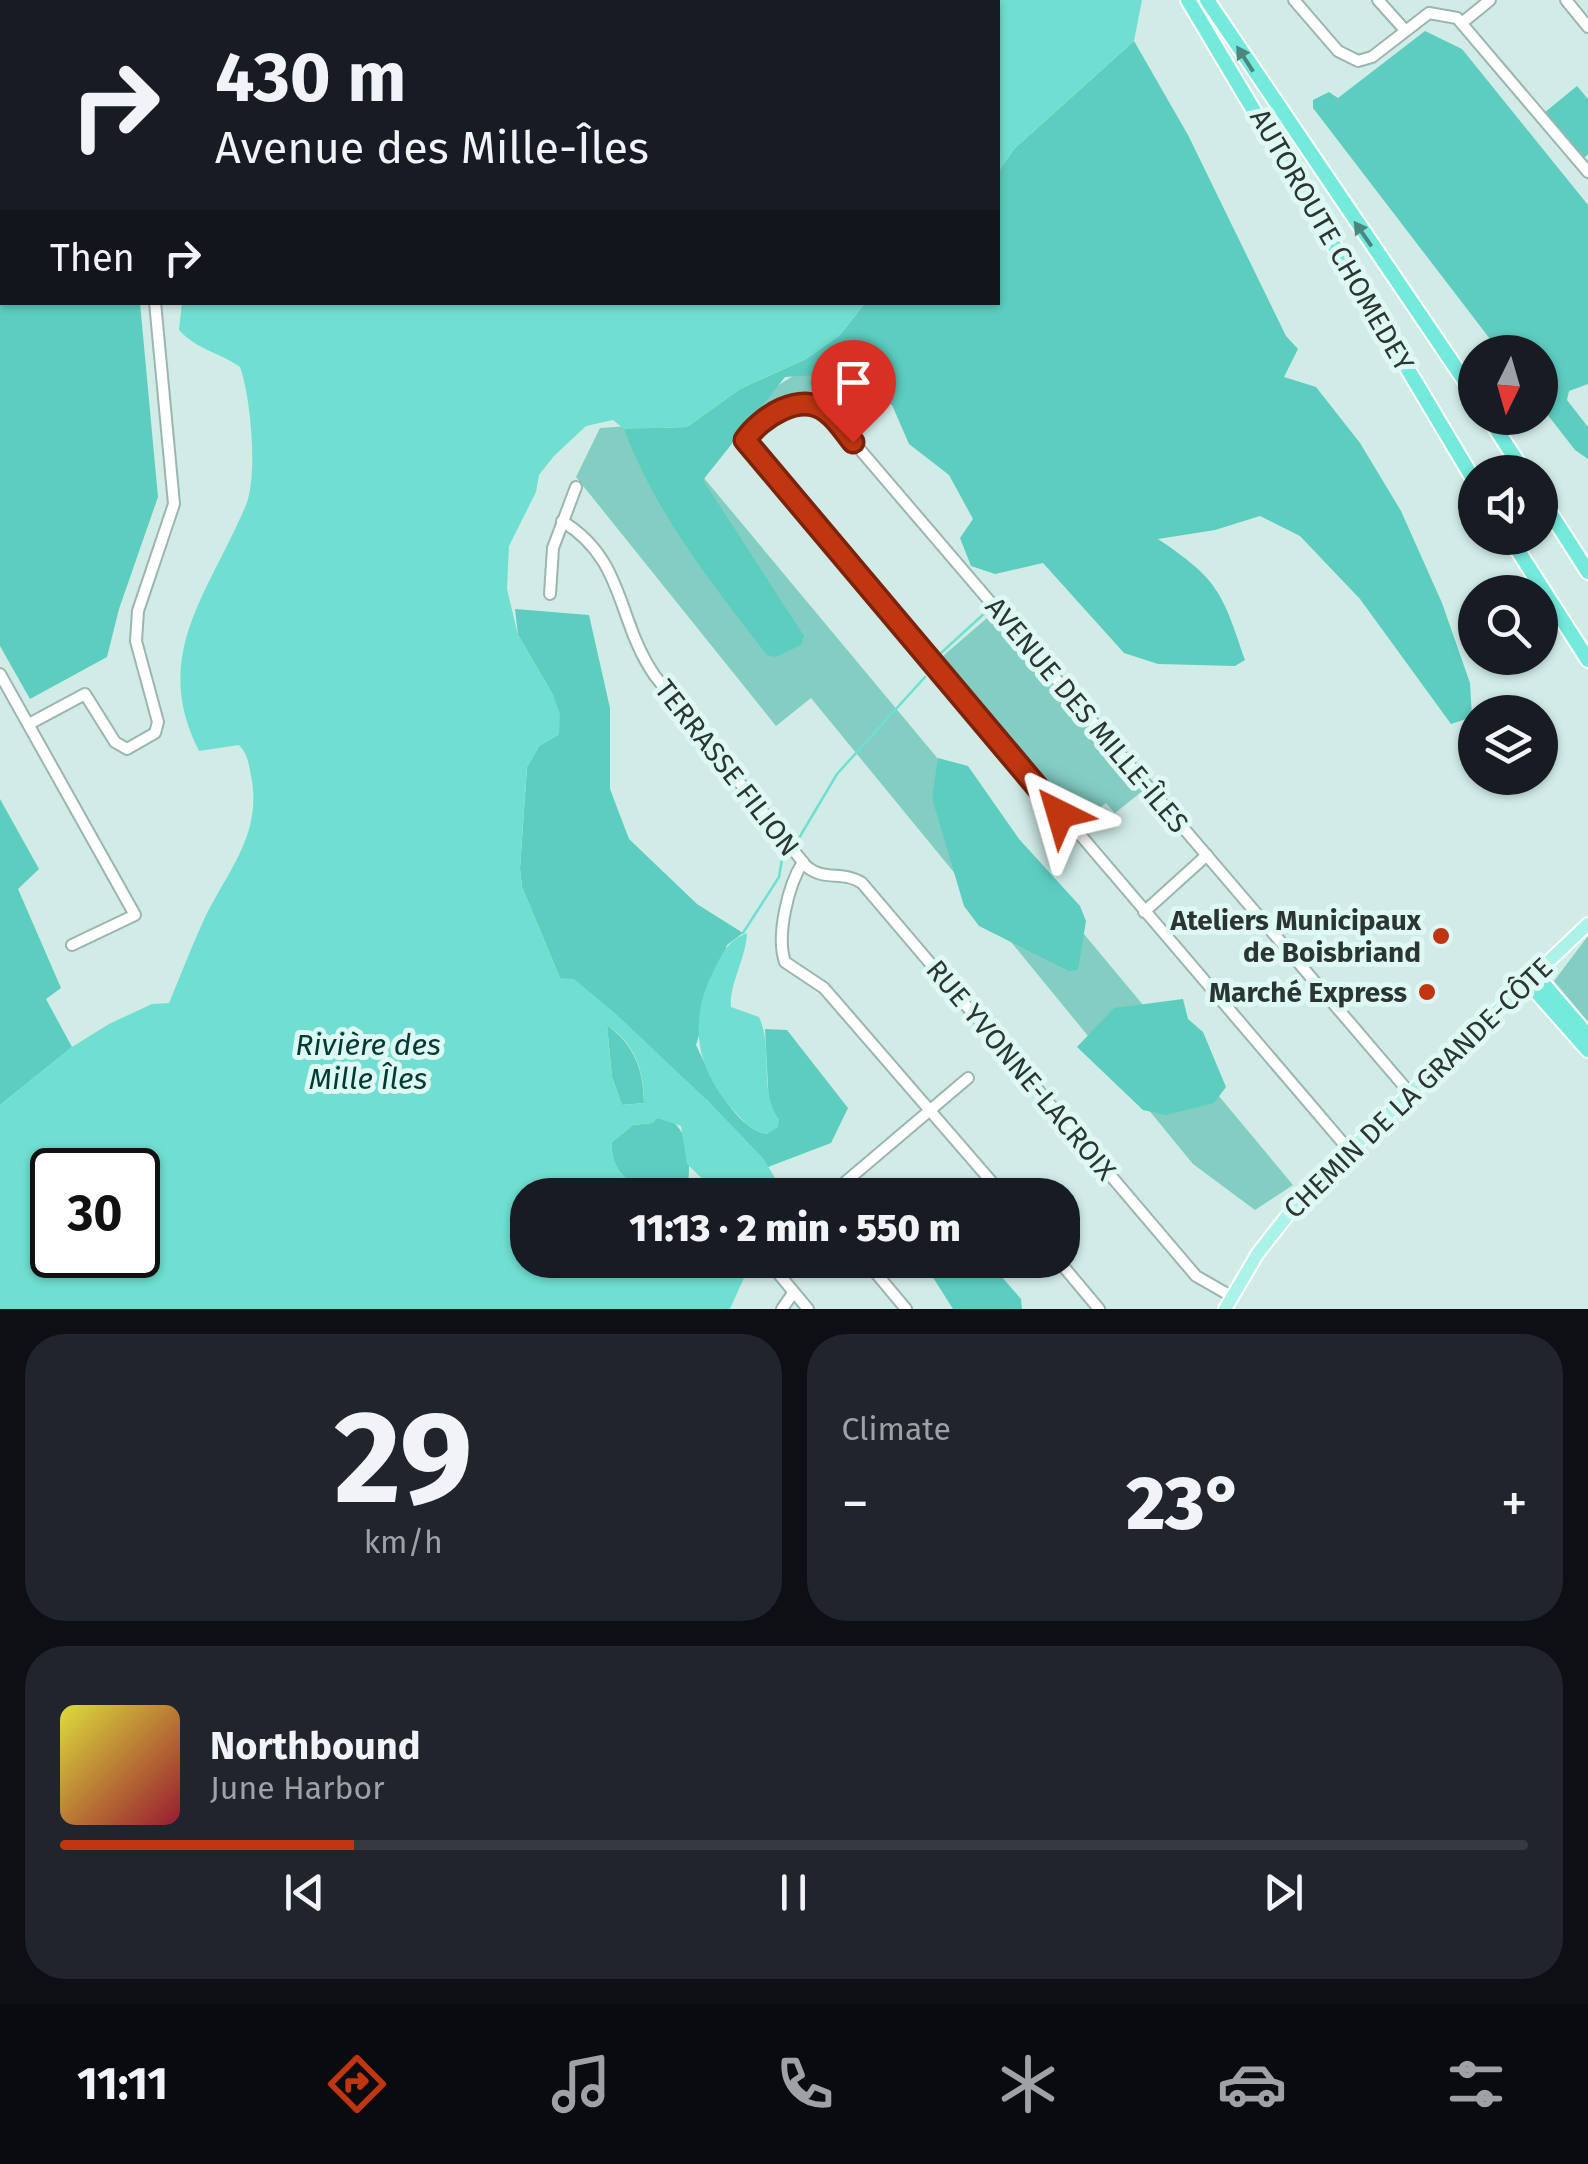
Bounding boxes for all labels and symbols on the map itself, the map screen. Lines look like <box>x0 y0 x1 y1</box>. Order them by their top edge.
one-way arrow <box>1236 45 1254 73</box>
street label: AUTOROUTE CHOMEDEY <box>1243 103 1421 378</box>
one-way arrow <box>1354 220 1373 247</box>
north arrow <box>1458 335 1558 435</box>
pin <box>811 340 896 443</box>
street label: AVENUE DES MILLE-ÎLES <box>979 590 1195 840</box>
street label: TERRASSE FILION <box>648 673 806 863</box>
position arrow <box>1008 762 1112 866</box>
place label: Ateliers Municipaux de Boisbriand <box>1169 904 1422 969</box>
marker: Ateliers Municipaux de Boisbriand <box>1430 925 1452 947</box>
street label: CHEMIN DE LA GRANDE-CÔTE <box>1277 951 1559 1225</box>
street label: RUE YVONNE-LACROIX <box>919 953 1123 1187</box>
place label: Marché Express <box>1209 976 1407 1009</box>
marker: Marché Express <box>1416 981 1438 1003</box>
water label: Rivière des Mille Îles <box>295 1027 441 1097</box>
speed limit sign: 30 <box>30 1148 160 1278</box>

